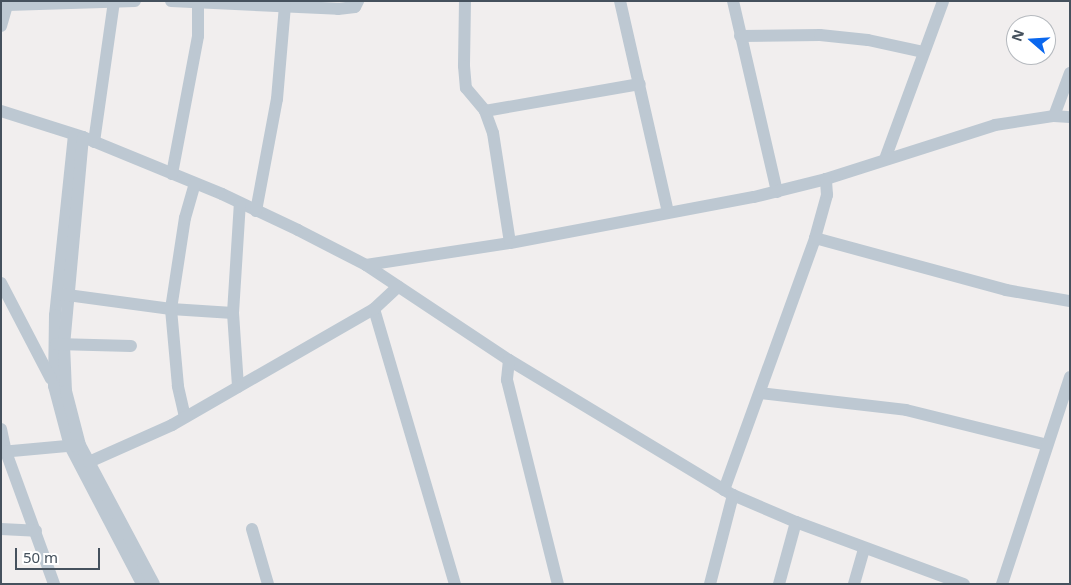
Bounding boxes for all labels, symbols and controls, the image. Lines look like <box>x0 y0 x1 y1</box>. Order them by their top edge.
north arrow <box>1006 15 1056 65</box>
text: N <box>1006 27 1028 44</box>
scale bar <box>18 538 102 570</box>
text: 50 m <box>23 547 58 567</box>

